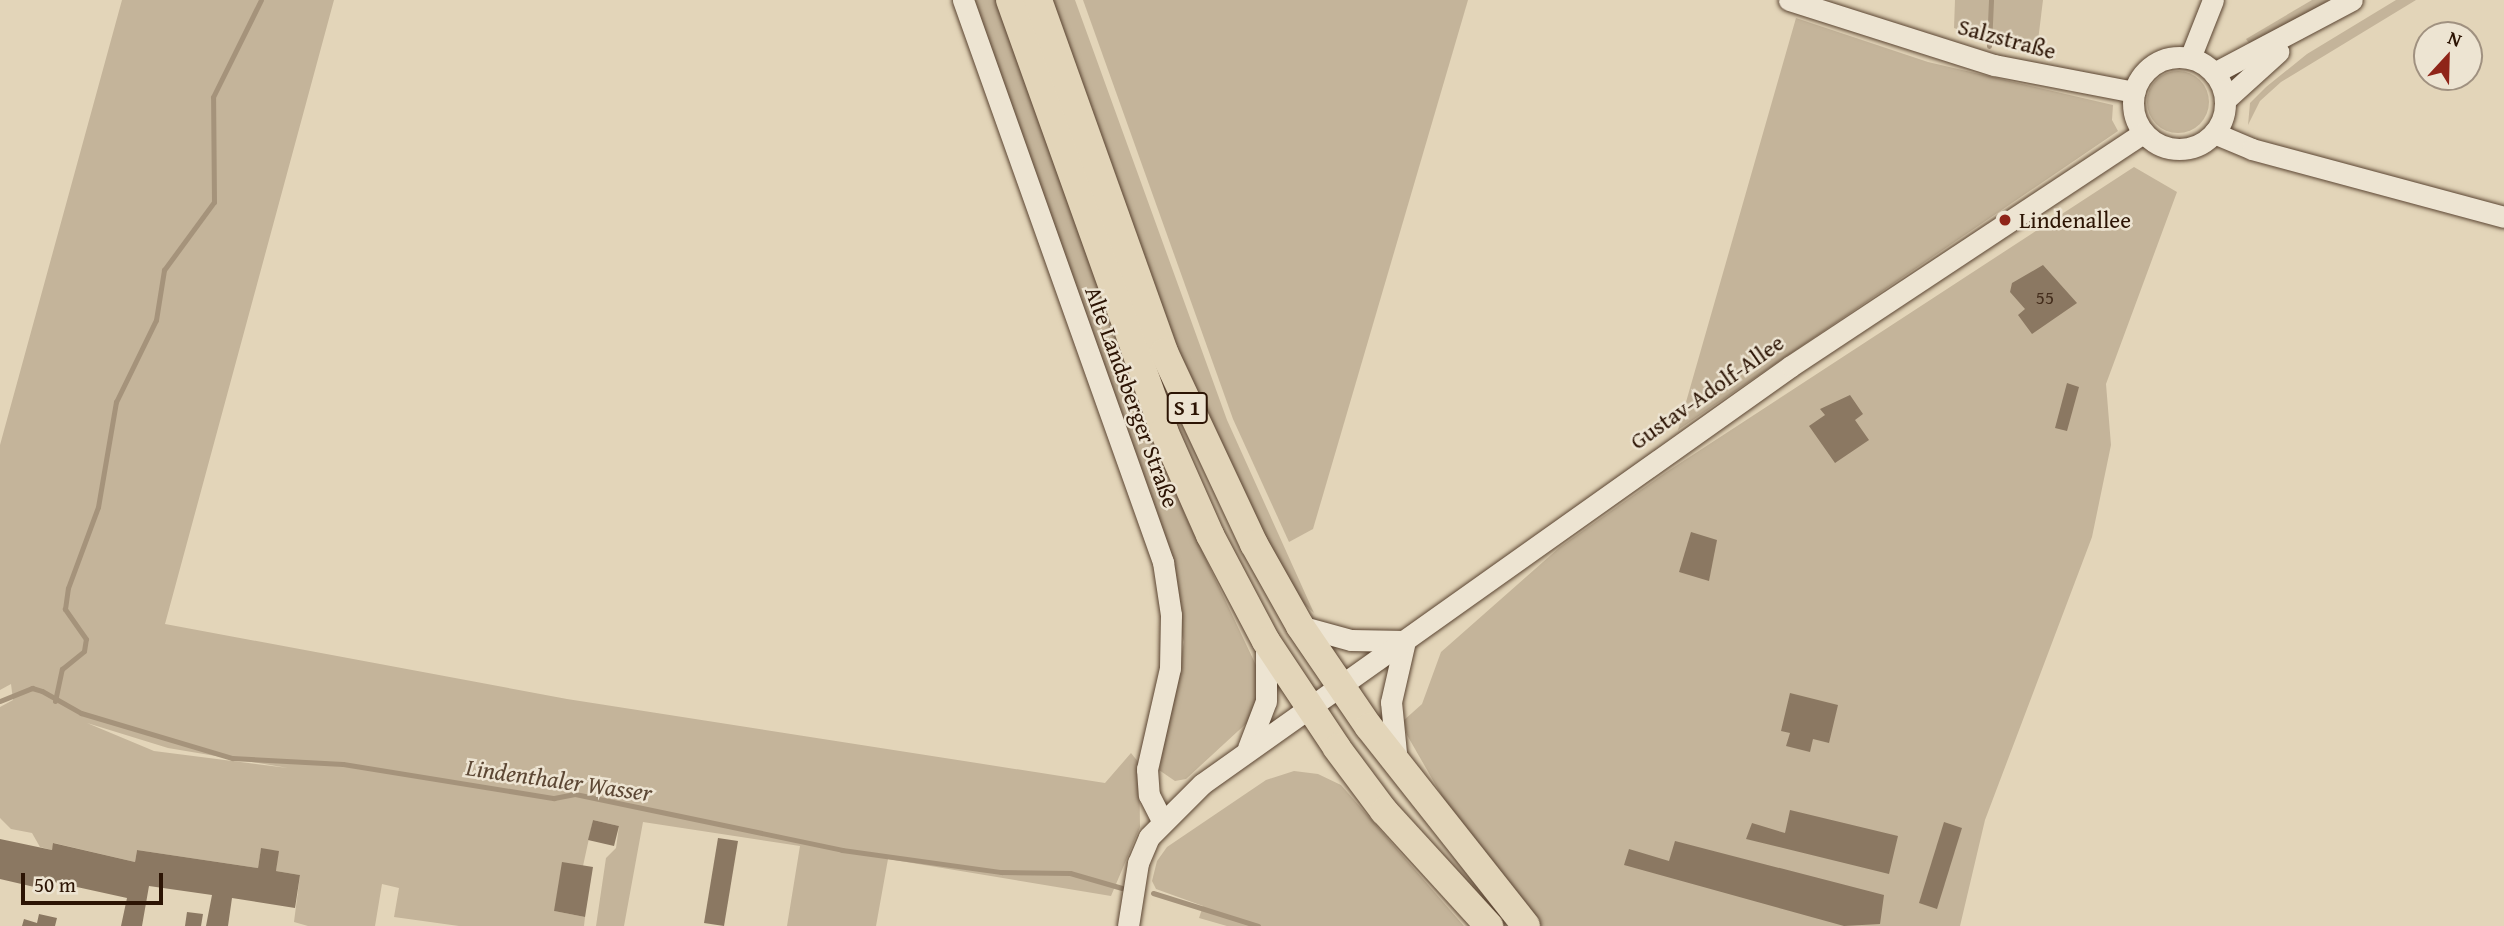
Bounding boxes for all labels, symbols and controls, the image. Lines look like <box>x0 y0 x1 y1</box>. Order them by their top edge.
street label: Salzstraße <box>1955 13 2059 65</box>
north arrow <box>2413 21 2483 91</box>
text: N <box>2444 23 2466 54</box>
place label: Lindenallee <box>2019 206 2131 234</box>
marker: Lindenallee <box>1997 212 2013 228</box>
street label: Alte Landsberger Straße <box>1079 283 1185 511</box>
house number: 55 <box>2036 287 2054 309</box>
street label: Gustav-Adolf-Allee <box>1625 329 1789 455</box>
road number: S 1 <box>1166 390 1208 426</box>
water label: Lindenthaler Wasser <box>464 753 654 807</box>
scale bar <box>24 860 166 904</box>
text: 50 m <box>34 869 76 900</box>

